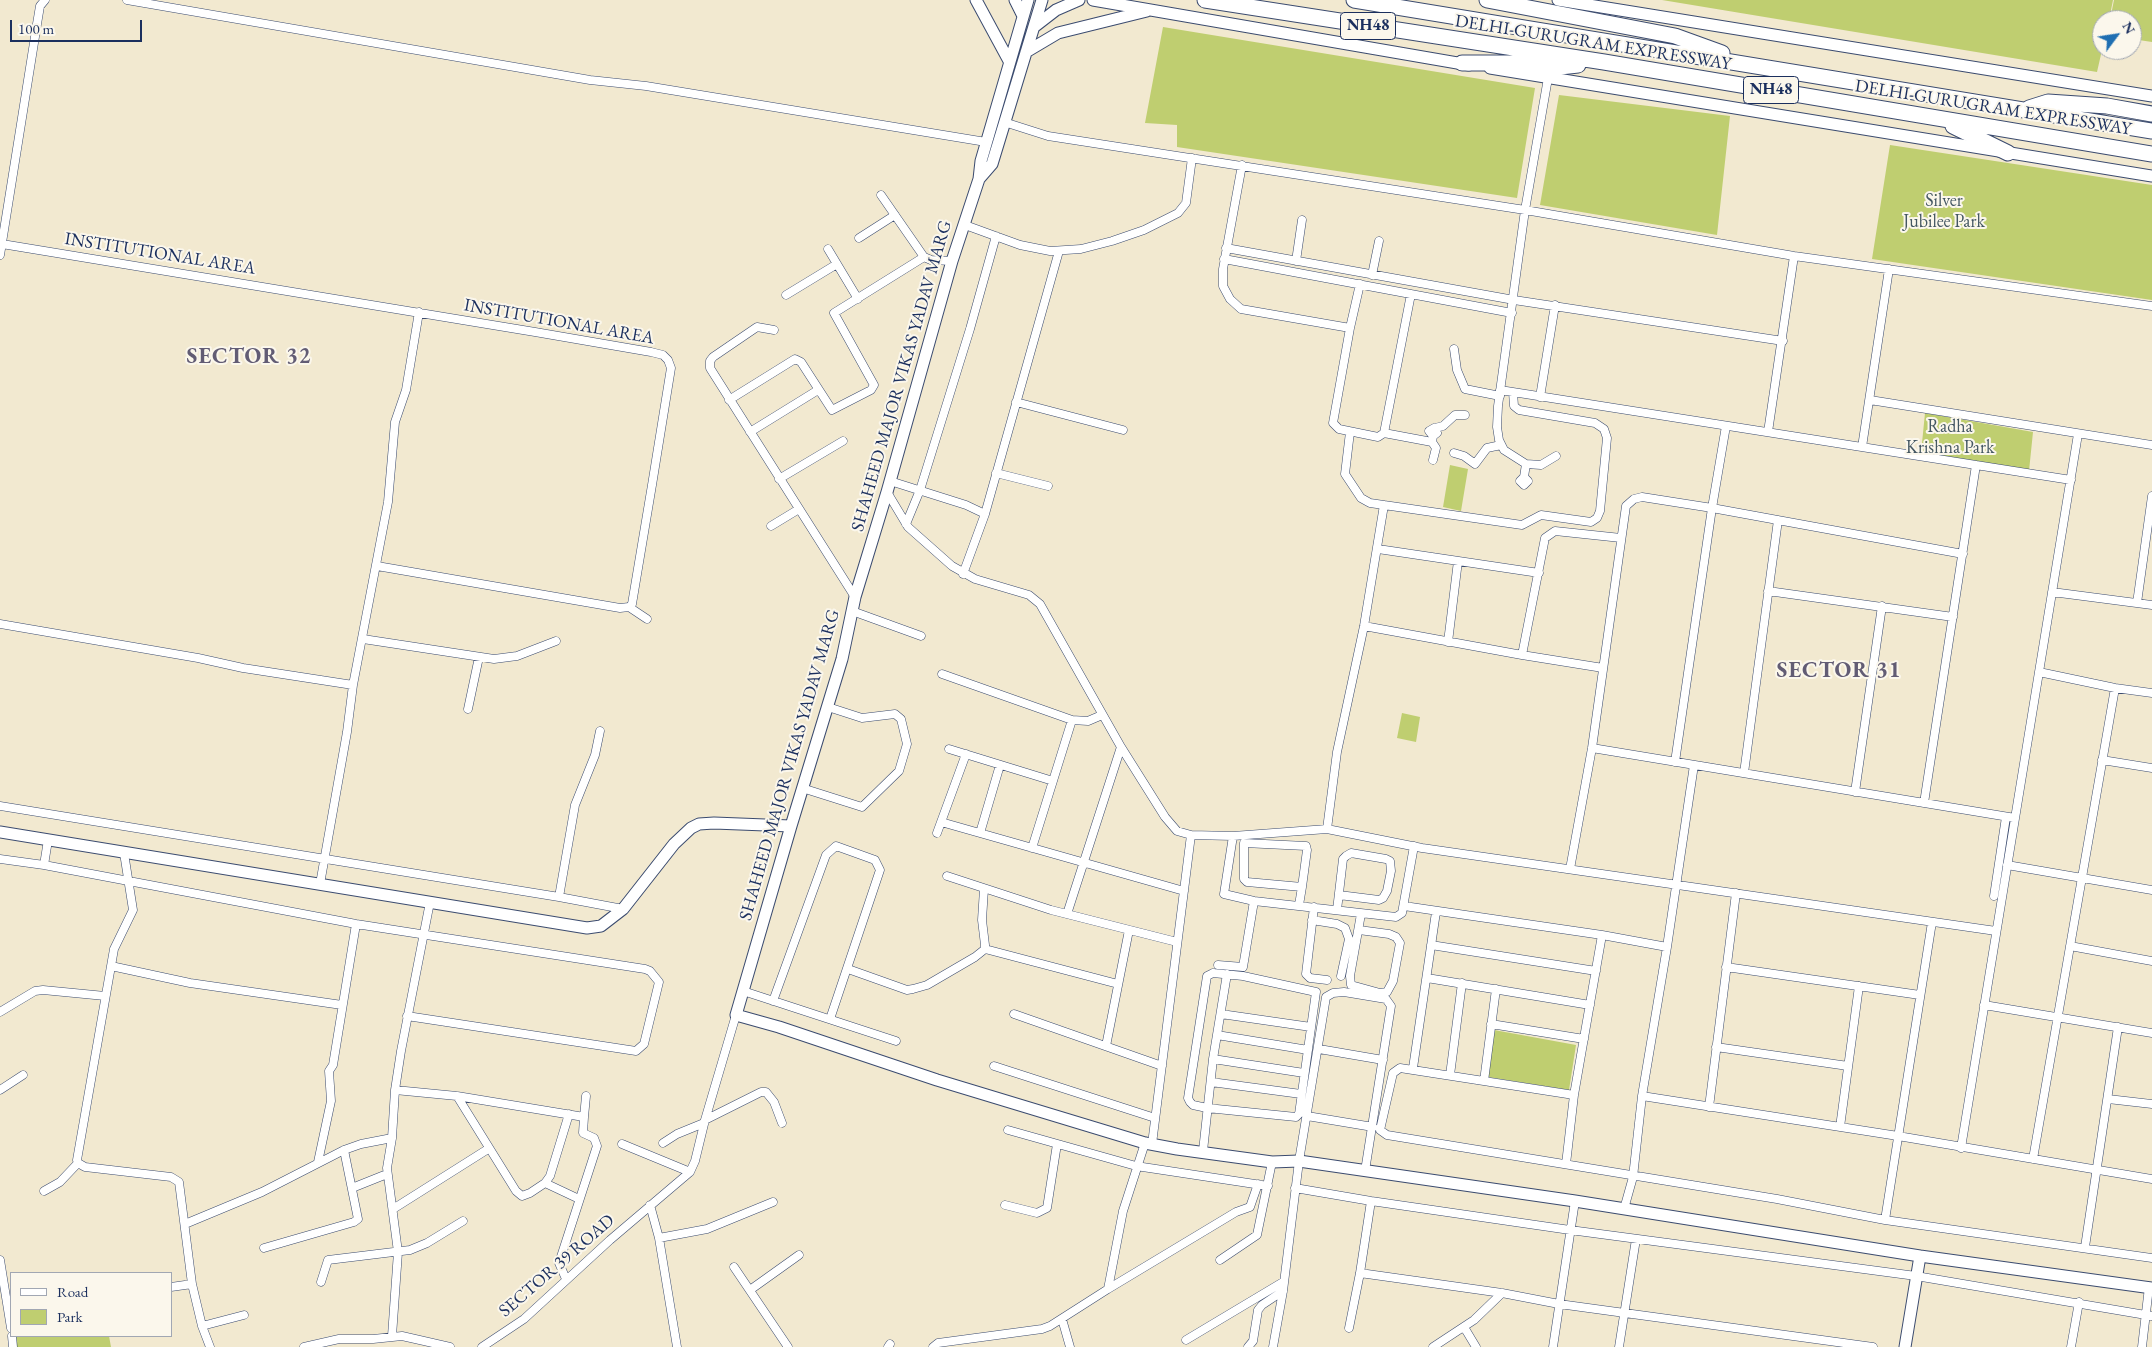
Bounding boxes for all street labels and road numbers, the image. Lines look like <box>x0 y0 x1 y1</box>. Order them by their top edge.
street label: DELHI-GURUGRAM EXPRESSWAY <box>1453 10 1733 76</box>
road number: NH48 <box>1340 12 1396 40</box>
street label: DELHI-GURUGRAM EXPRESSWAY <box>1853 75 2133 141</box>
road number: NH48 <box>1744 76 1798 104</box>
street label: SHAHEED MAJOR VIKAS YADAV MARG <box>847 218 957 534</box>
street label: INSTITUTIONAL AREA <box>63 228 257 280</box>
street label: INSTITUTIONAL AREA <box>462 295 656 349</box>
street label: SHAHEED MAJOR VIKAS YADAV MARG <box>735 607 845 923</box>
street label: SECTOR 39 ROAD <box>495 1210 619 1322</box>

